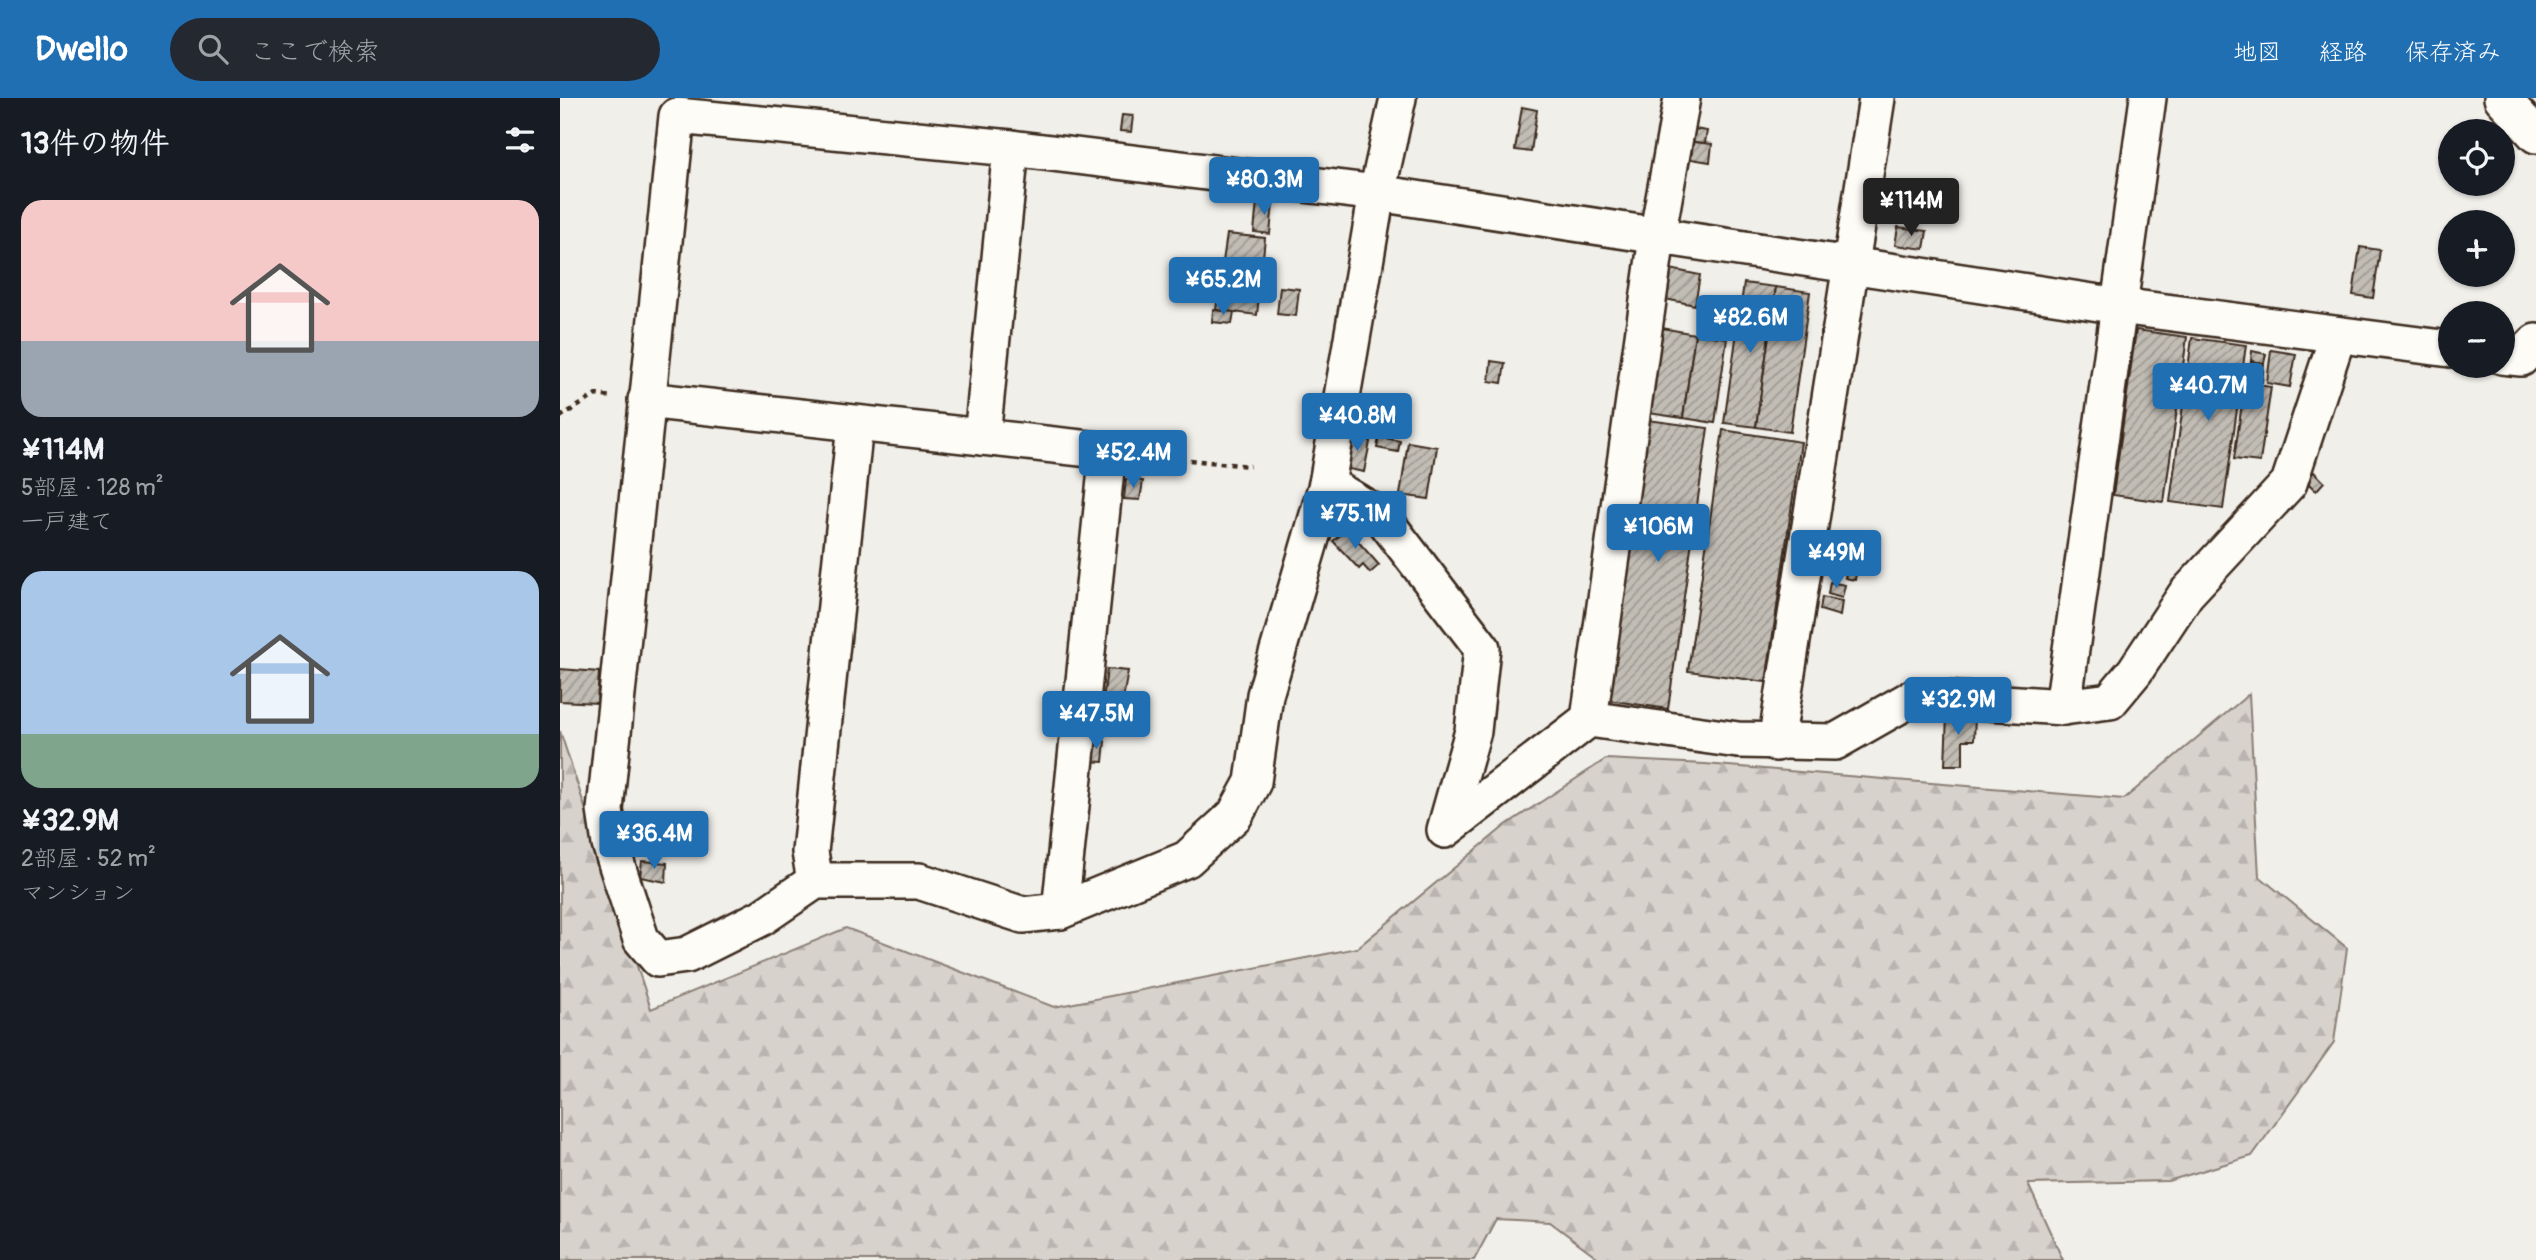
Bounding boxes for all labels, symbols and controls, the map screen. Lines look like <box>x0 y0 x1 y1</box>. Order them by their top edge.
search box <box>170 18 660 81</box>
text: Dwello <box>35 29 128 70</box>
icon: search <box>194 30 232 68</box>
text: ここで検索 <box>250 36 380 68</box>
text: 地図 <box>2233 38 2281 67</box>
text: 経路 <box>2319 38 2367 67</box>
text: 保存済み <box>2405 38 2501 67</box>
map controls <box>2438 119 2515 378</box>
button: locate <box>2438 119 2515 196</box>
icon: filters <box>501 121 539 159</box>
text: 13件の物件 <box>21 125 169 162</box>
pin: ¥80.3M <box>1207 158 1321 217</box>
text: ¥80.3M <box>1225 165 1303 194</box>
pin: ¥114M <box>1862 178 1960 238</box>
text: ¥114M <box>1879 186 1943 215</box>
button: + <box>2438 210 2515 287</box>
icon: home <box>217 245 343 371</box>
pin: ¥65.2M <box>1166 258 1280 317</box>
text: ¥65.2M <box>1185 265 1261 294</box>
pin: ¥82.6M <box>1693 296 1807 355</box>
button: − <box>2438 301 2515 378</box>
text: ¥82.6M <box>1712 303 1788 332</box>
pin: ¥40.7M <box>2151 364 2265 423</box>
text: ¥40.7M <box>2169 371 2247 400</box>
pin: ¥40.8M <box>1300 394 1414 453</box>
text: ¥40.8M <box>1318 401 1396 430</box>
pin: ¥52.4M <box>1076 430 1190 490</box>
text: ¥114M <box>21 431 104 468</box>
text: ¥52.4M <box>1095 438 1171 467</box>
text: 5部屋 · 128 m² <box>21 473 164 502</box>
pin: ¥75.1M <box>1298 491 1412 551</box>
text: ¥75.1M <box>1319 499 1391 528</box>
pin: ¥106M <box>1609 504 1707 564</box>
text: 一戸建て <box>21 507 113 536</box>
text: ¥106M <box>1623 512 1693 541</box>
pin: ¥49M <box>1795 531 1877 590</box>
text: ¥49M <box>1807 538 1865 567</box>
icon: home <box>217 616 343 742</box>
pin: ¥32.9M <box>1901 678 2015 737</box>
text: ¥32.9M <box>1920 685 1996 714</box>
pin: ¥47.5M <box>1039 692 1153 751</box>
text: ¥47.5M <box>1058 699 1134 728</box>
text: ¥32.9M <box>21 802 119 839</box>
pin: ¥36.4M <box>597 812 711 871</box>
text: ¥36.4M <box>615 819 693 848</box>
text: 2部屋 · 52 m² <box>21 844 156 873</box>
text: マンション <box>21 878 135 907</box>

